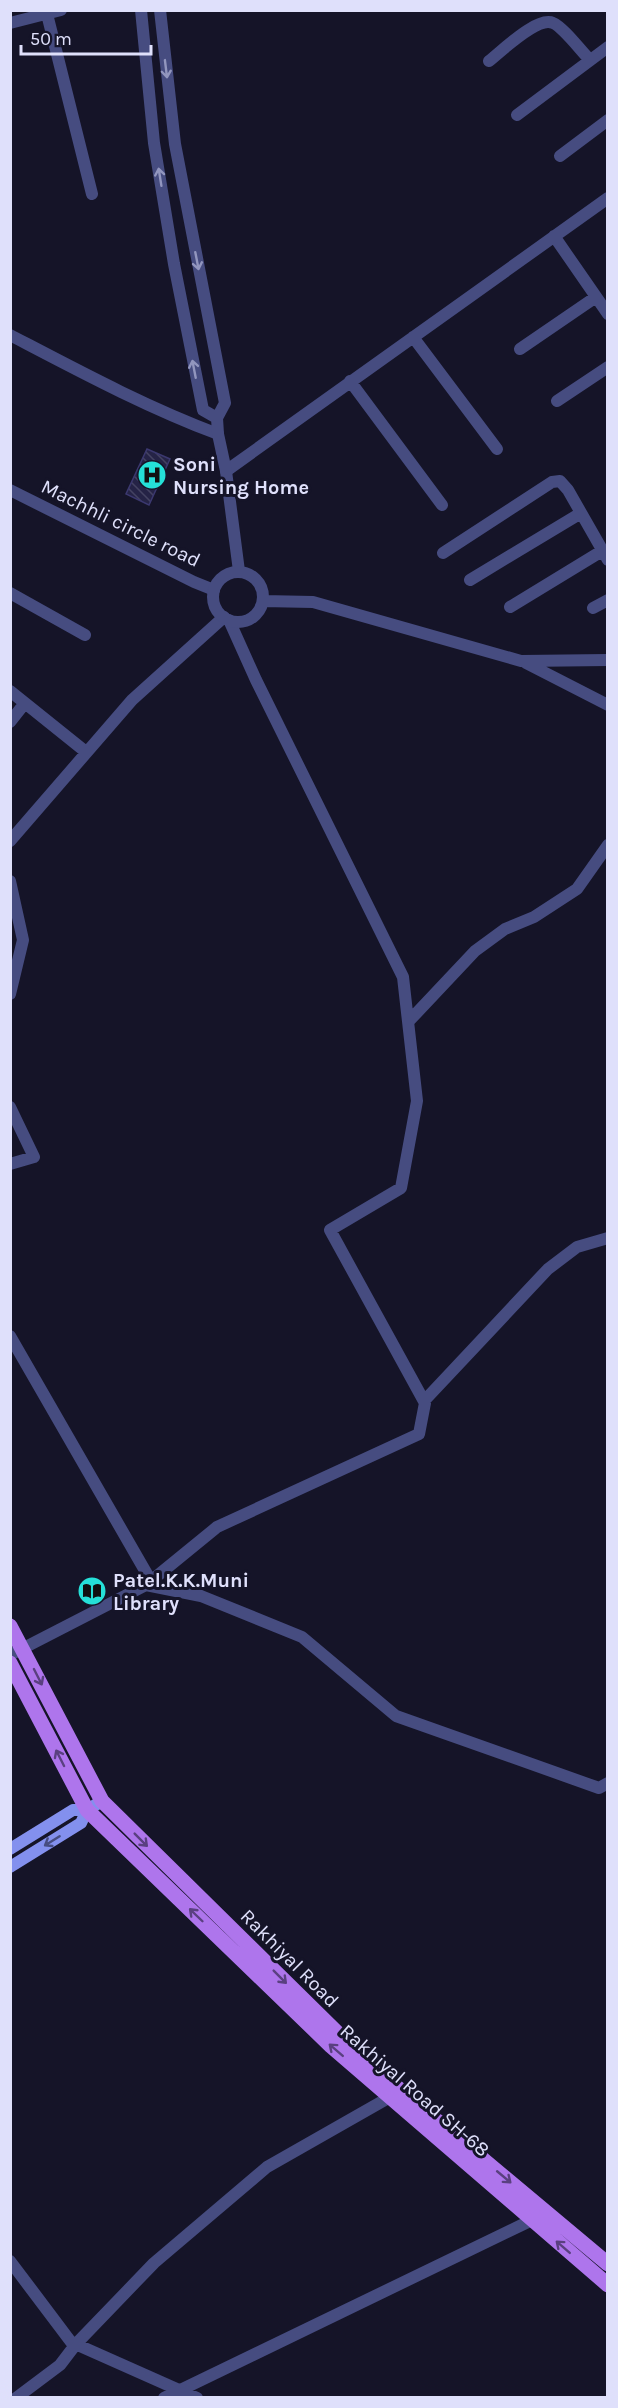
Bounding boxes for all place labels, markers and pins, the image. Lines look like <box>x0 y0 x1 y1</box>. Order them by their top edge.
place label: Soni Nursing Home <box>173 453 309 499</box>
hospital icon: Soni Nursing Home <box>136 459 168 491</box>
place label: Patel.K.K.Muni Library <box>113 1569 249 1615</box>
library icon: Patel.K.K.Muni Library <box>76 1575 108 1607</box>

